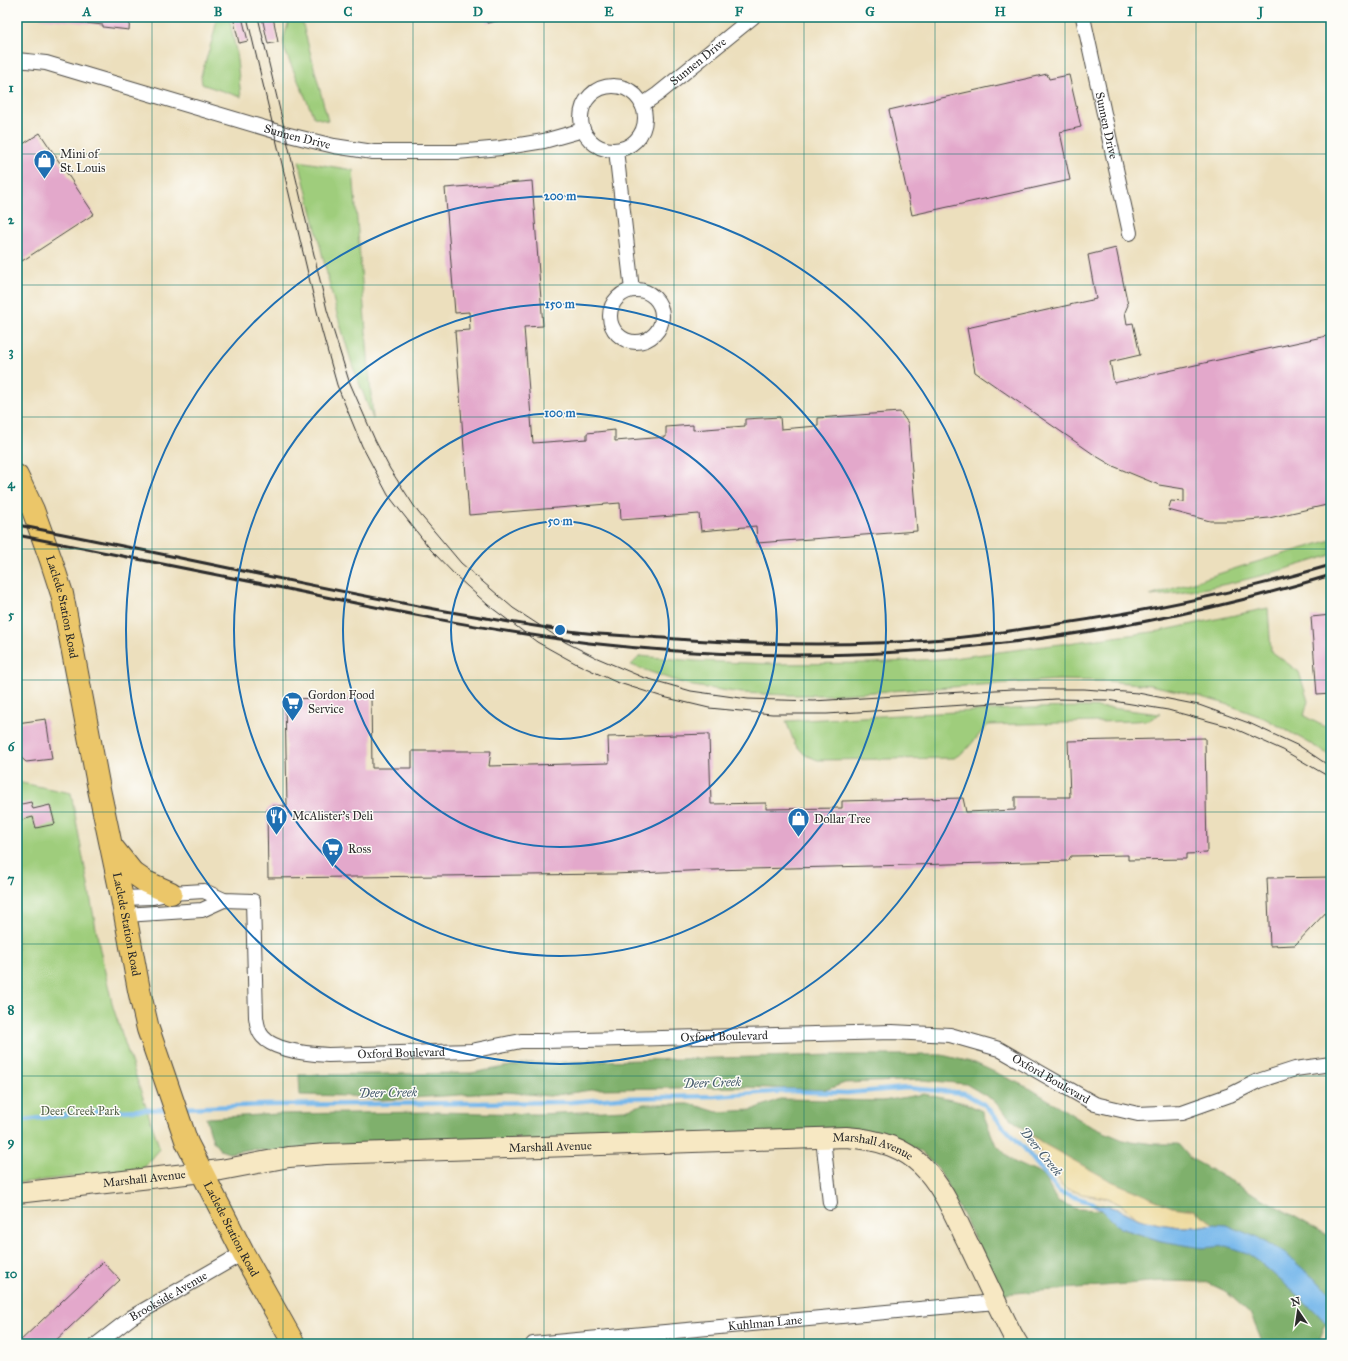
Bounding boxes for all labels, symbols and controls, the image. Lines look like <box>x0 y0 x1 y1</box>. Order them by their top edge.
text: A <box>82 4 92 20</box>
text: B <box>214 4 223 20</box>
text: C <box>344 4 353 20</box>
text: D <box>473 4 483 20</box>
text: E <box>604 4 614 20</box>
text: F <box>735 4 744 20</box>
text: G <box>865 4 875 20</box>
text: H <box>994 4 1006 20</box>
text: I <box>1127 4 1133 20</box>
text: J <box>1256 4 1264 20</box>
street label: Sunnen Drive <box>667 35 729 88</box>
text: 1 <box>8 80 14 96</box>
street label: Sunnen Drive <box>1093 91 1121 160</box>
street label: Sunnen Drive <box>262 121 332 152</box>
place label: Mini of St. Louis <box>60 147 105 175</box>
shop icon: Mini of St. Louis <box>31 148 57 181</box>
text: 200 m <box>544 189 577 203</box>
text: 2 <box>8 212 15 228</box>
text: 150 m <box>545 297 576 311</box>
text: 3 <box>8 344 14 360</box>
text: 100 m <box>544 406 577 420</box>
text: 4 <box>7 476 15 492</box>
text: 50 m <box>547 514 574 528</box>
street label: Laclede Station Road <box>43 554 81 659</box>
text: 5 <box>8 607 15 623</box>
centre of rings <box>553 623 567 637</box>
place label: Gordon Food Service <box>308 688 374 716</box>
supermarket icon: Gordon Food Service <box>280 689 306 722</box>
text: 6 <box>8 739 16 755</box>
restaurant icon: McAlister's Deli <box>263 803 289 836</box>
shop icon: Dollar Tree <box>786 806 812 839</box>
place label: McAlister's Deli <box>292 809 374 823</box>
place label: Dollar Tree <box>814 812 871 826</box>
supermarket icon: Ross <box>319 836 345 869</box>
place label: Ross <box>348 842 371 856</box>
text: 7 <box>8 871 15 887</box>
street label: Laclede Station Road <box>110 871 143 977</box>
text: 8 <box>8 1002 15 1018</box>
street label: Oxford Boulevard <box>680 1028 768 1045</box>
street label: Oxford Boulevard <box>357 1045 445 1061</box>
street label: Oxford Boulevard <box>1010 1051 1093 1107</box>
water label: Deer Creek <box>682 1074 742 1092</box>
water label: Deer Creek <box>359 1084 418 1102</box>
park label: Deer Creek Park <box>41 1104 120 1118</box>
water label: Deer Creek <box>1016 1124 1066 1180</box>
street label: Marshall Avenue <box>832 1130 916 1163</box>
text: 9 <box>8 1134 15 1150</box>
street label: Marshall Avenue <box>508 1138 592 1155</box>
street label: Marshall Avenue <box>102 1167 186 1190</box>
street label: Laclede Station Road <box>201 1179 262 1279</box>
text: 10 <box>5 1266 18 1282</box>
street label: Brookside Avenue <box>127 1268 210 1324</box>
north arrow <box>1278 1291 1318 1331</box>
text: N <box>1290 1294 1303 1309</box>
street label: Kuhlman Lane <box>727 1313 803 1333</box>

